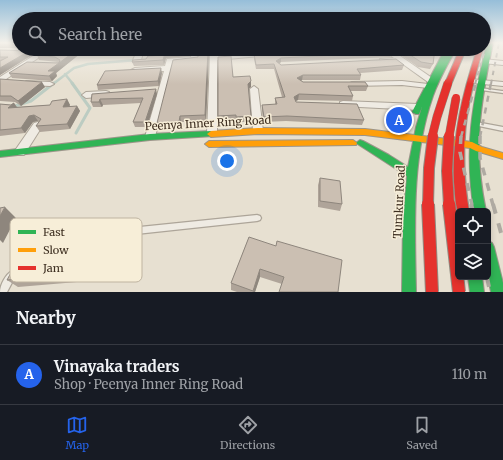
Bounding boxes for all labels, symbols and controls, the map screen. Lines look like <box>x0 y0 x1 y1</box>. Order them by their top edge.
search box <box>12 12 491 56</box>
icon: search <box>26 23 48 45</box>
text: Search here <box>58 25 142 44</box>
pin: A <box>386 105 412 135</box>
street label: Peenya Inner Ring Road <box>144 113 272 133</box>
your location <box>217 151 237 171</box>
street label: Tumkur Road <box>390 165 408 239</box>
map controls <box>455 208 491 280</box>
button: locate <box>455 208 491 244</box>
legend <box>10 218 142 282</box>
text: Fast <box>43 225 66 239</box>
text: Slow <box>43 243 69 257</box>
button: layers <box>455 244 491 280</box>
text: Jam <box>42 261 64 275</box>
text: Nearby <box>16 307 76 329</box>
text: Vinayaka traders <box>54 357 180 376</box>
text: A <box>24 366 34 383</box>
text: 110 m <box>452 366 487 383</box>
text: Shop · Peenya Inner Ring Road <box>54 376 243 393</box>
tab: Map <box>66 414 89 452</box>
tab: Directions <box>220 414 275 452</box>
tab: Saved <box>406 414 437 452</box>

